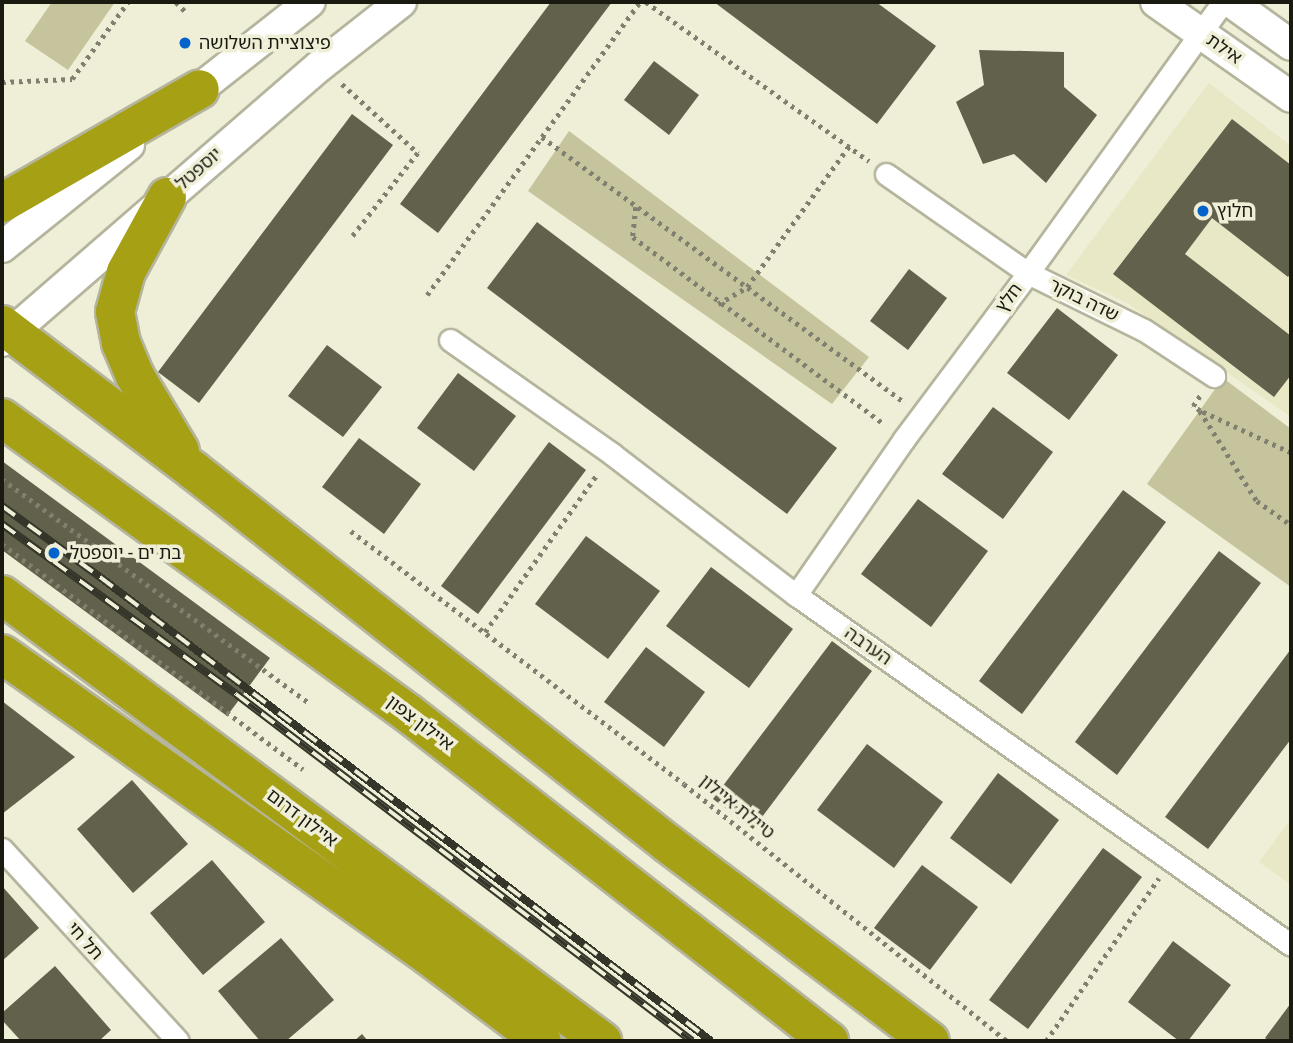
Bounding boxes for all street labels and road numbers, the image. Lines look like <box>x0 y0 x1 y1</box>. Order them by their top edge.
street label: אילת <box>1202 29 1246 69</box>
street label: יוספטל <box>172 143 226 195</box>
street label: שדה בוקר <box>1046 274 1122 326</box>
street label: חלץ <box>991 279 1027 317</box>
street label: הערבה <box>840 622 896 670</box>
street label: איילון צפון <box>382 691 458 755</box>
street label: טיילת איילון <box>695 770 779 844</box>
street label: איילון דרום <box>262 784 342 852</box>
street label: תל חי <box>62 918 108 964</box>

